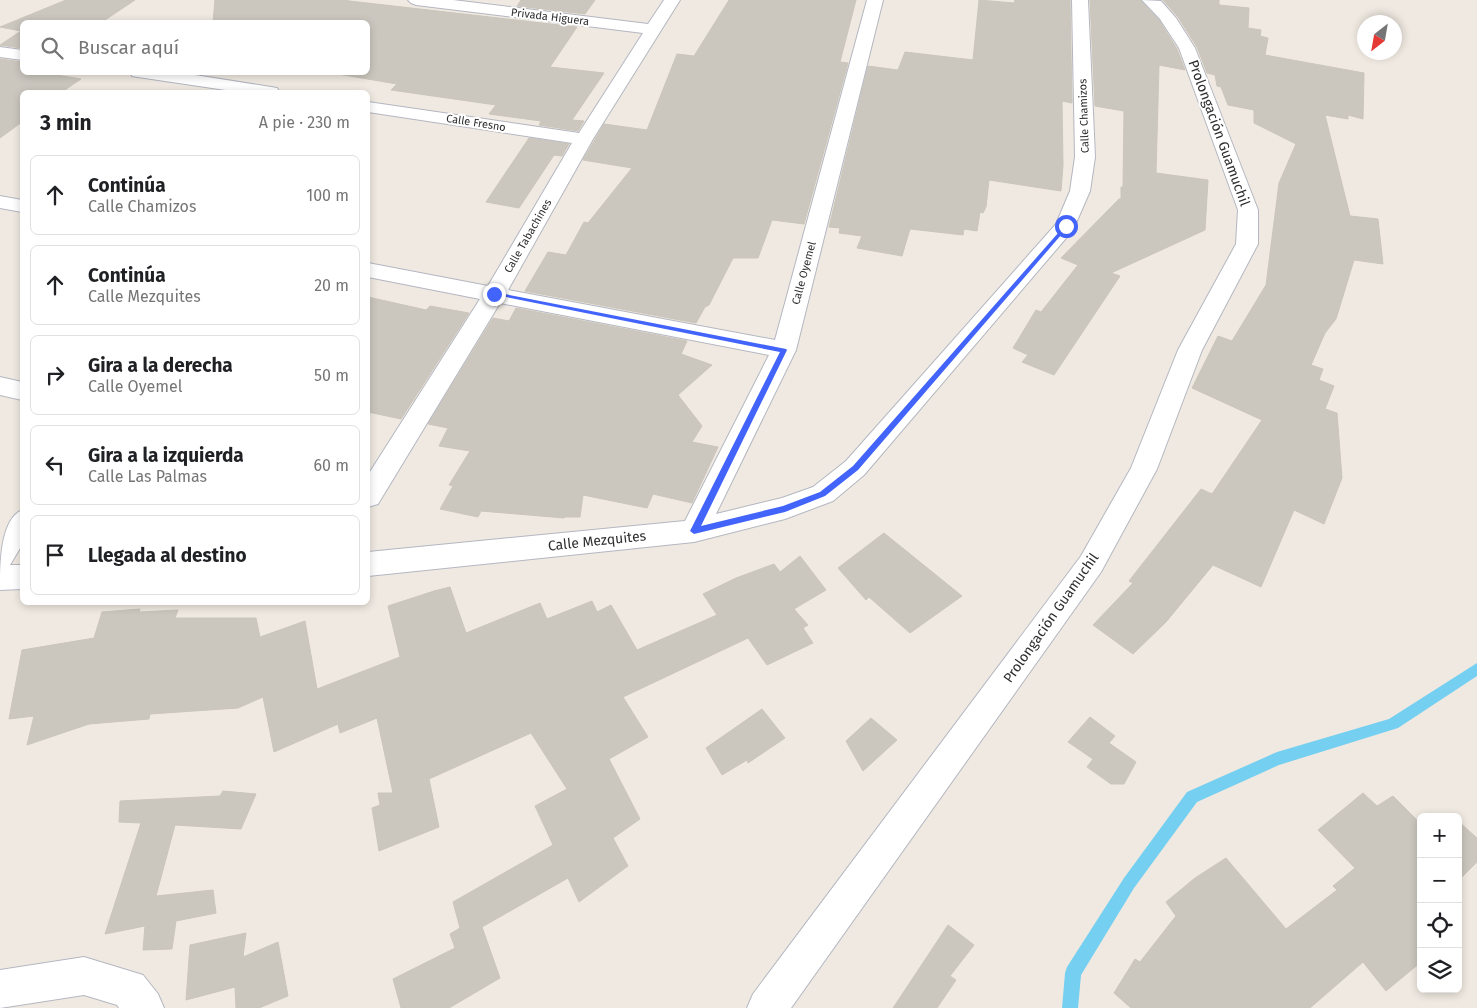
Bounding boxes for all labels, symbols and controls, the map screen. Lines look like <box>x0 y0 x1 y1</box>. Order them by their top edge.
street label: Privada Higuera <box>510 6 590 28</box>
north arrow <box>1357 15 1402 60</box>
search box <box>20 20 370 75</box>
icon: search <box>38 34 66 62</box>
text: Buscar aquí <box>78 36 179 59</box>
street label: Prolongación Guamuchil <box>1185 58 1253 208</box>
street label: Calle Chamizos <box>1076 79 1092 153</box>
text: 3 min <box>40 110 92 136</box>
street label: Calle Fresno <box>445 112 507 134</box>
text: A pie · 230 m <box>259 113 350 132</box>
text: Continúa <box>88 174 166 197</box>
icon: ahead <box>41 181 69 209</box>
text: 100 m <box>306 186 349 205</box>
text: Calle Chamizos <box>88 197 196 216</box>
street label: Calle Tabachines <box>502 197 554 275</box>
route start <box>1055 215 1078 238</box>
street label: Calle Oyemel <box>789 240 819 306</box>
text: Continúa <box>88 264 166 287</box>
icon: ahead <box>41 271 69 299</box>
text: 20 m <box>314 276 349 295</box>
route end <box>483 283 506 306</box>
text: Calle Mezquites <box>88 287 201 306</box>
text: Gira a la derecha <box>88 354 233 377</box>
icon: right <box>41 361 69 389</box>
text: 50 m <box>314 366 349 385</box>
text: Calle Oyemel <box>88 377 182 396</box>
text: Gira a la izquierda <box>88 444 244 467</box>
icon: left <box>41 451 69 479</box>
text: 60 m <box>314 456 349 475</box>
text: Calle Las Palmas <box>88 467 207 486</box>
street label: Calle Mezquites <box>547 527 647 555</box>
icon: arrive <box>41 541 69 569</box>
text: Llegada al destino <box>88 544 247 567</box>
street label: Prolongación Guamuchil <box>1000 550 1102 686</box>
map controls <box>1417 813 1462 993</box>
button: + <box>1417 813 1462 858</box>
button: − <box>1417 858 1462 903</box>
button: locate <box>1417 903 1462 948</box>
button: layers <box>1417 948 1462 993</box>

